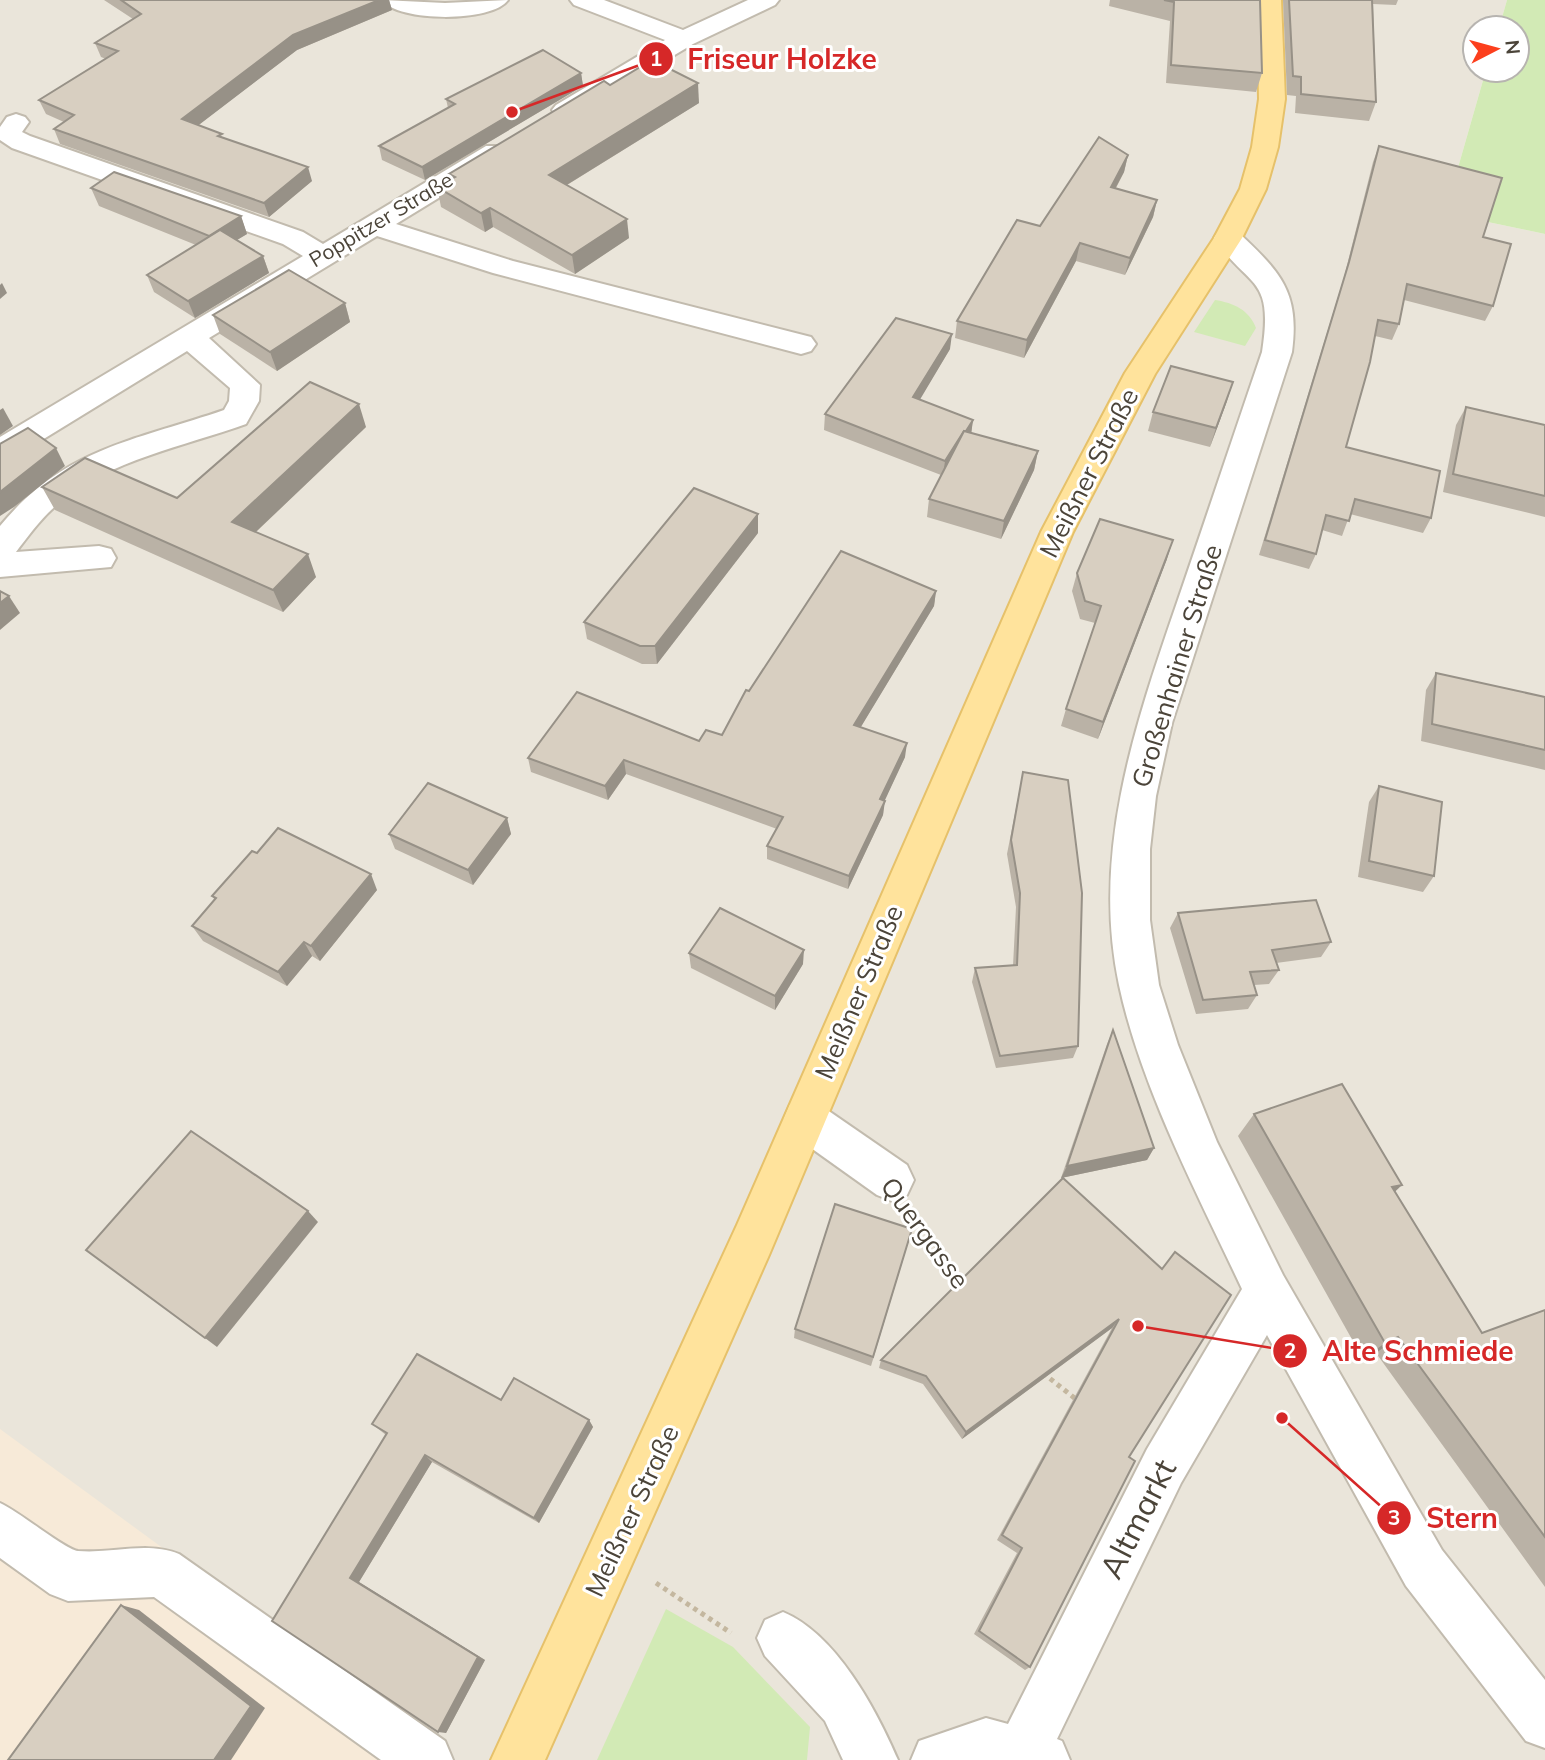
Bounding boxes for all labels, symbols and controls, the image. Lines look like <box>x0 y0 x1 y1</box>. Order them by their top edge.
north arrow <box>1461 14 1531 84</box>
callout: Friseur Holzke <box>638 35 891 84</box>
text: N <box>1500 39 1526 56</box>
text: Friseur Holzke <box>687 41 877 76</box>
text: 1 <box>650 45 662 71</box>
street label: Poppitzer Straße <box>304 166 457 272</box>
street label: Meißner Straße <box>1032 383 1145 563</box>
street label: Großenhainer Straße <box>1124 540 1229 791</box>
street label: Meißner Straße <box>807 900 910 1084</box>
street label: Quergasse <box>874 1171 977 1295</box>
callout: Alte Schmiede <box>1273 1326 1527 1375</box>
text: Alte Schmiede <box>1322 1333 1514 1368</box>
text: 2 <box>1284 1337 1296 1363</box>
street label: Meißner Straße <box>577 1420 686 1602</box>
street label: Altmarkt <box>1090 1452 1184 1585</box>
callout: Stern <box>1377 1493 1511 1542</box>
text: Stern <box>1426 1500 1498 1535</box>
text: 3 <box>1388 1504 1400 1530</box>

